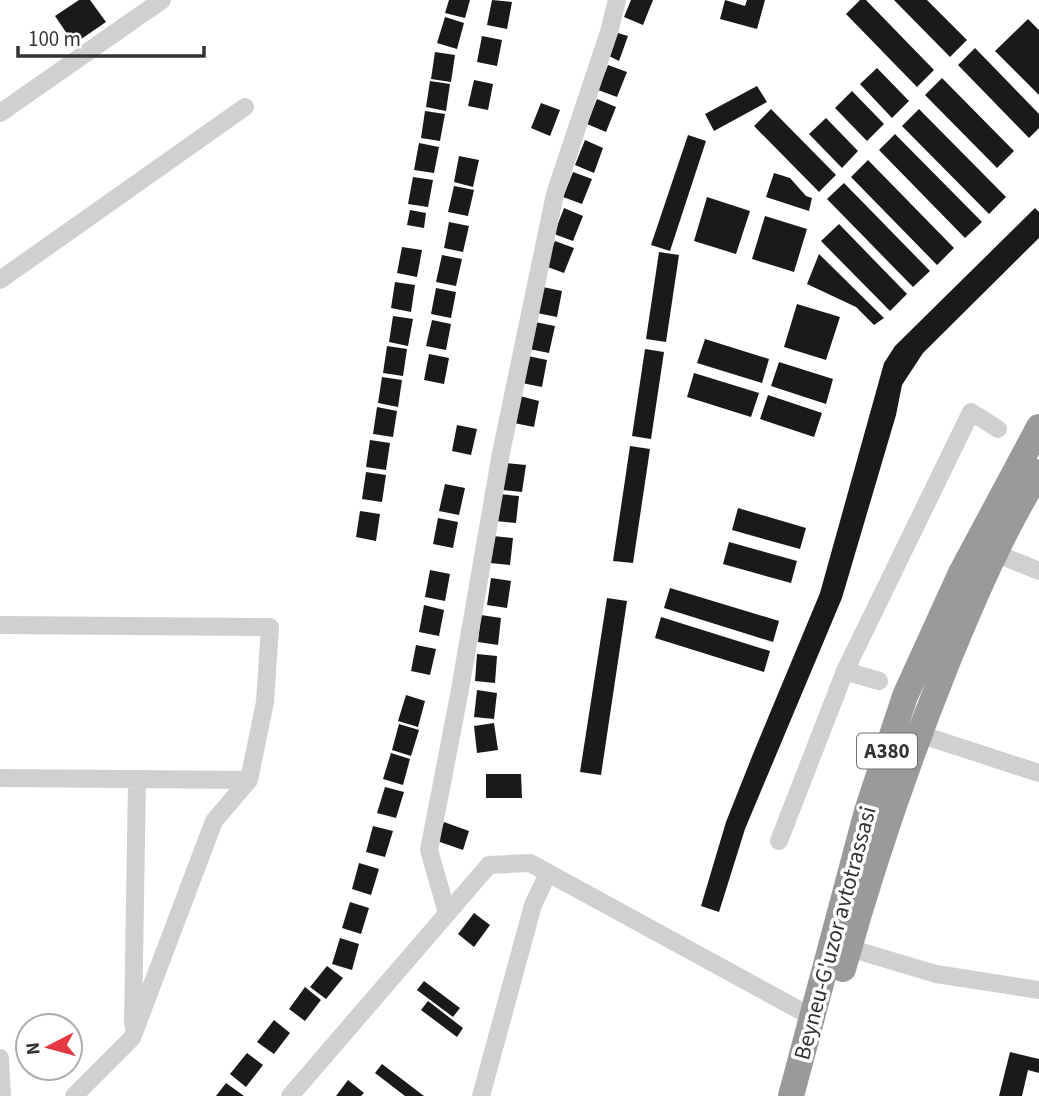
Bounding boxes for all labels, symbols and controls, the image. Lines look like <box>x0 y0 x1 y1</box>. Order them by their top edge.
scale bar <box>18 14 203 58</box>
text: 100 m <box>28 24 81 54</box>
road number: A380 <box>857 734 917 768</box>
street label: Beyneu-G'uzor avtotrassasi <box>785 803 885 1063</box>
north arrow <box>14 1012 84 1082</box>
text: N <box>19 1041 48 1056</box>

